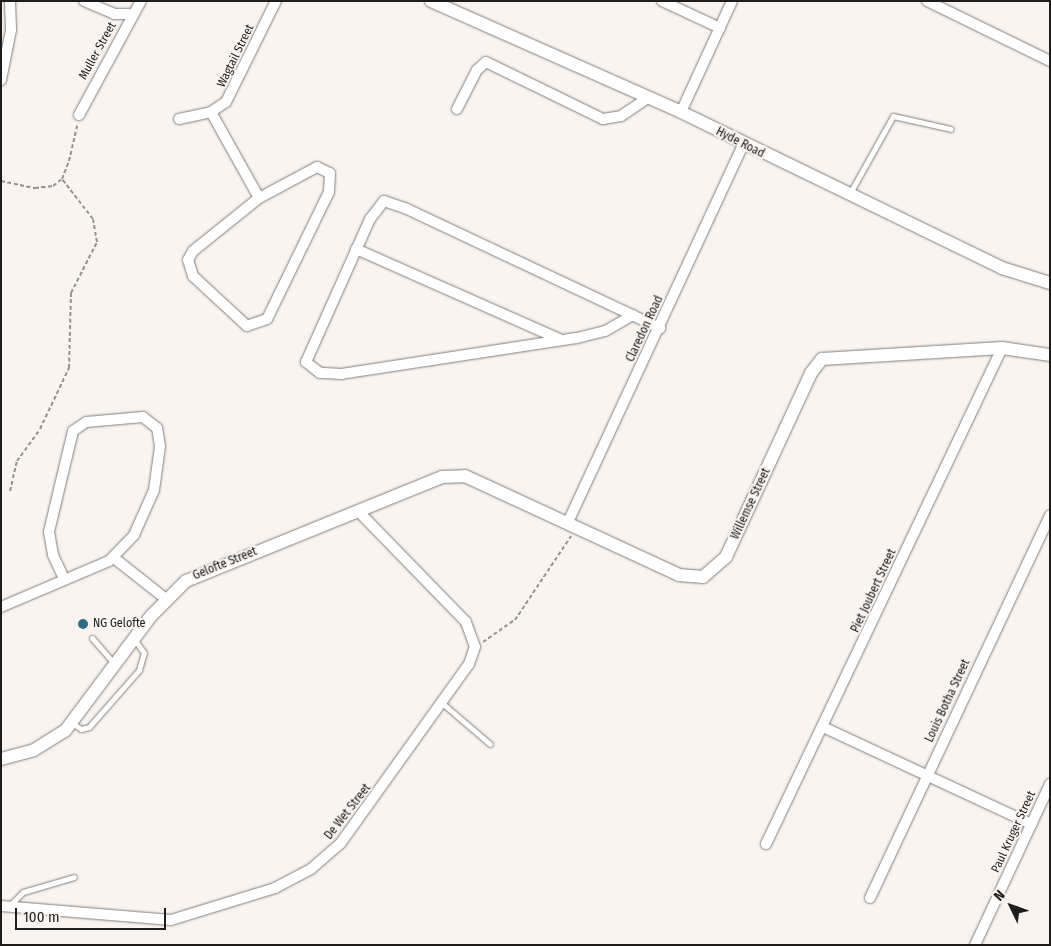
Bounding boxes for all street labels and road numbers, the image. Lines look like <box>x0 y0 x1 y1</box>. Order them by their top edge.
street label: Muller Street <box>76 20 120 82</box>
street label: Wagtail Street <box>215 22 257 90</box>
street label: Hyde Road <box>713 125 767 161</box>
street label: Claredon Road <box>623 294 667 364</box>
street label: Willemse Street <box>728 466 774 542</box>
street label: Gelofte Street <box>191 545 259 583</box>
street label: Piet Joubert Street <box>848 547 900 635</box>
street label: Louis Botha Street <box>922 657 974 745</box>
street label: De Wet Street <box>322 781 374 843</box>
street label: Paul Kruger Street <box>989 789 1039 875</box>

